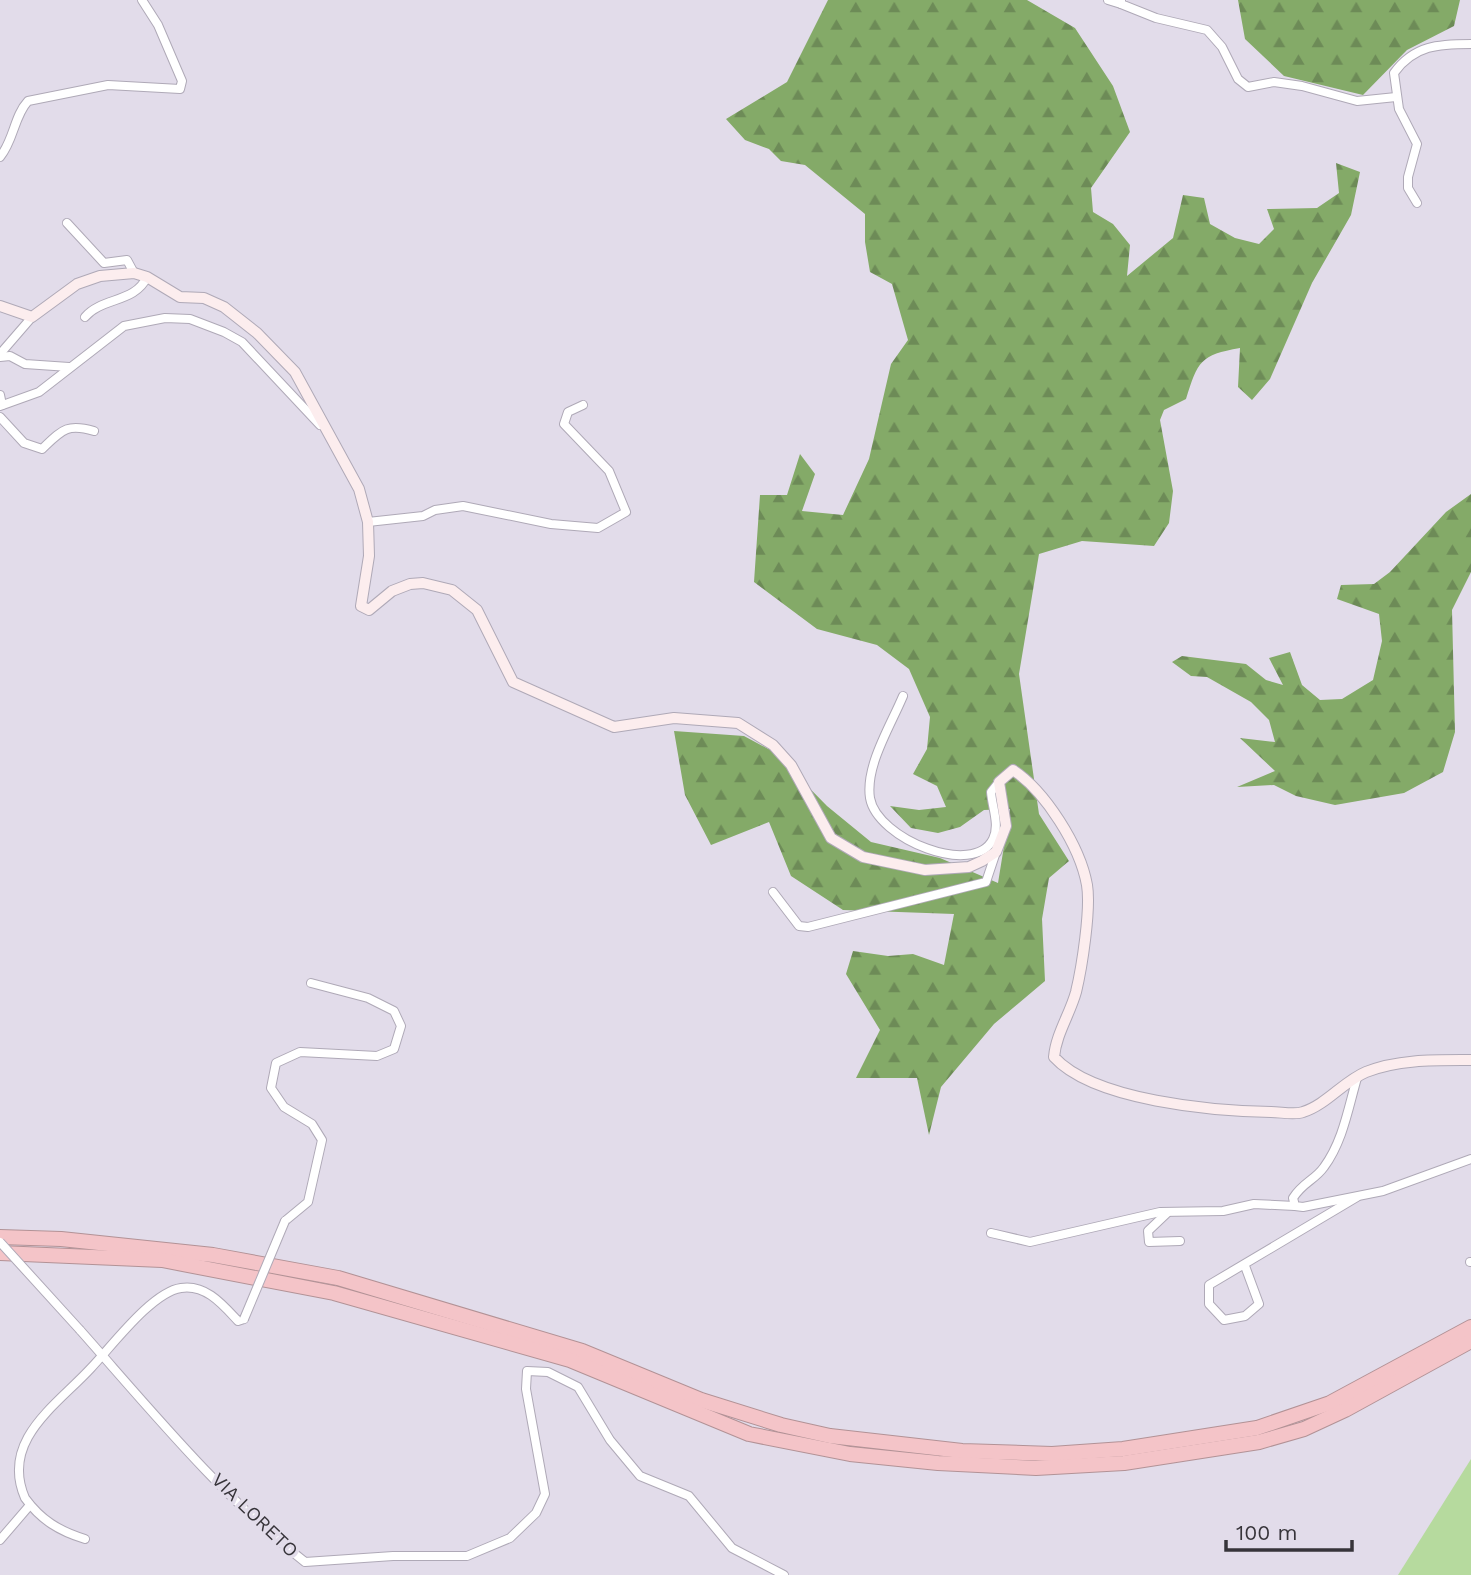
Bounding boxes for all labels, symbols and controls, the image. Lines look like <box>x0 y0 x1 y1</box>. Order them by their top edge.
street label: VIA LORETO <box>207 1468 303 1562</box>
scale bar <box>1226 1508 1352 1552</box>
text: 100 m <box>1236 1520 1298 1545</box>

